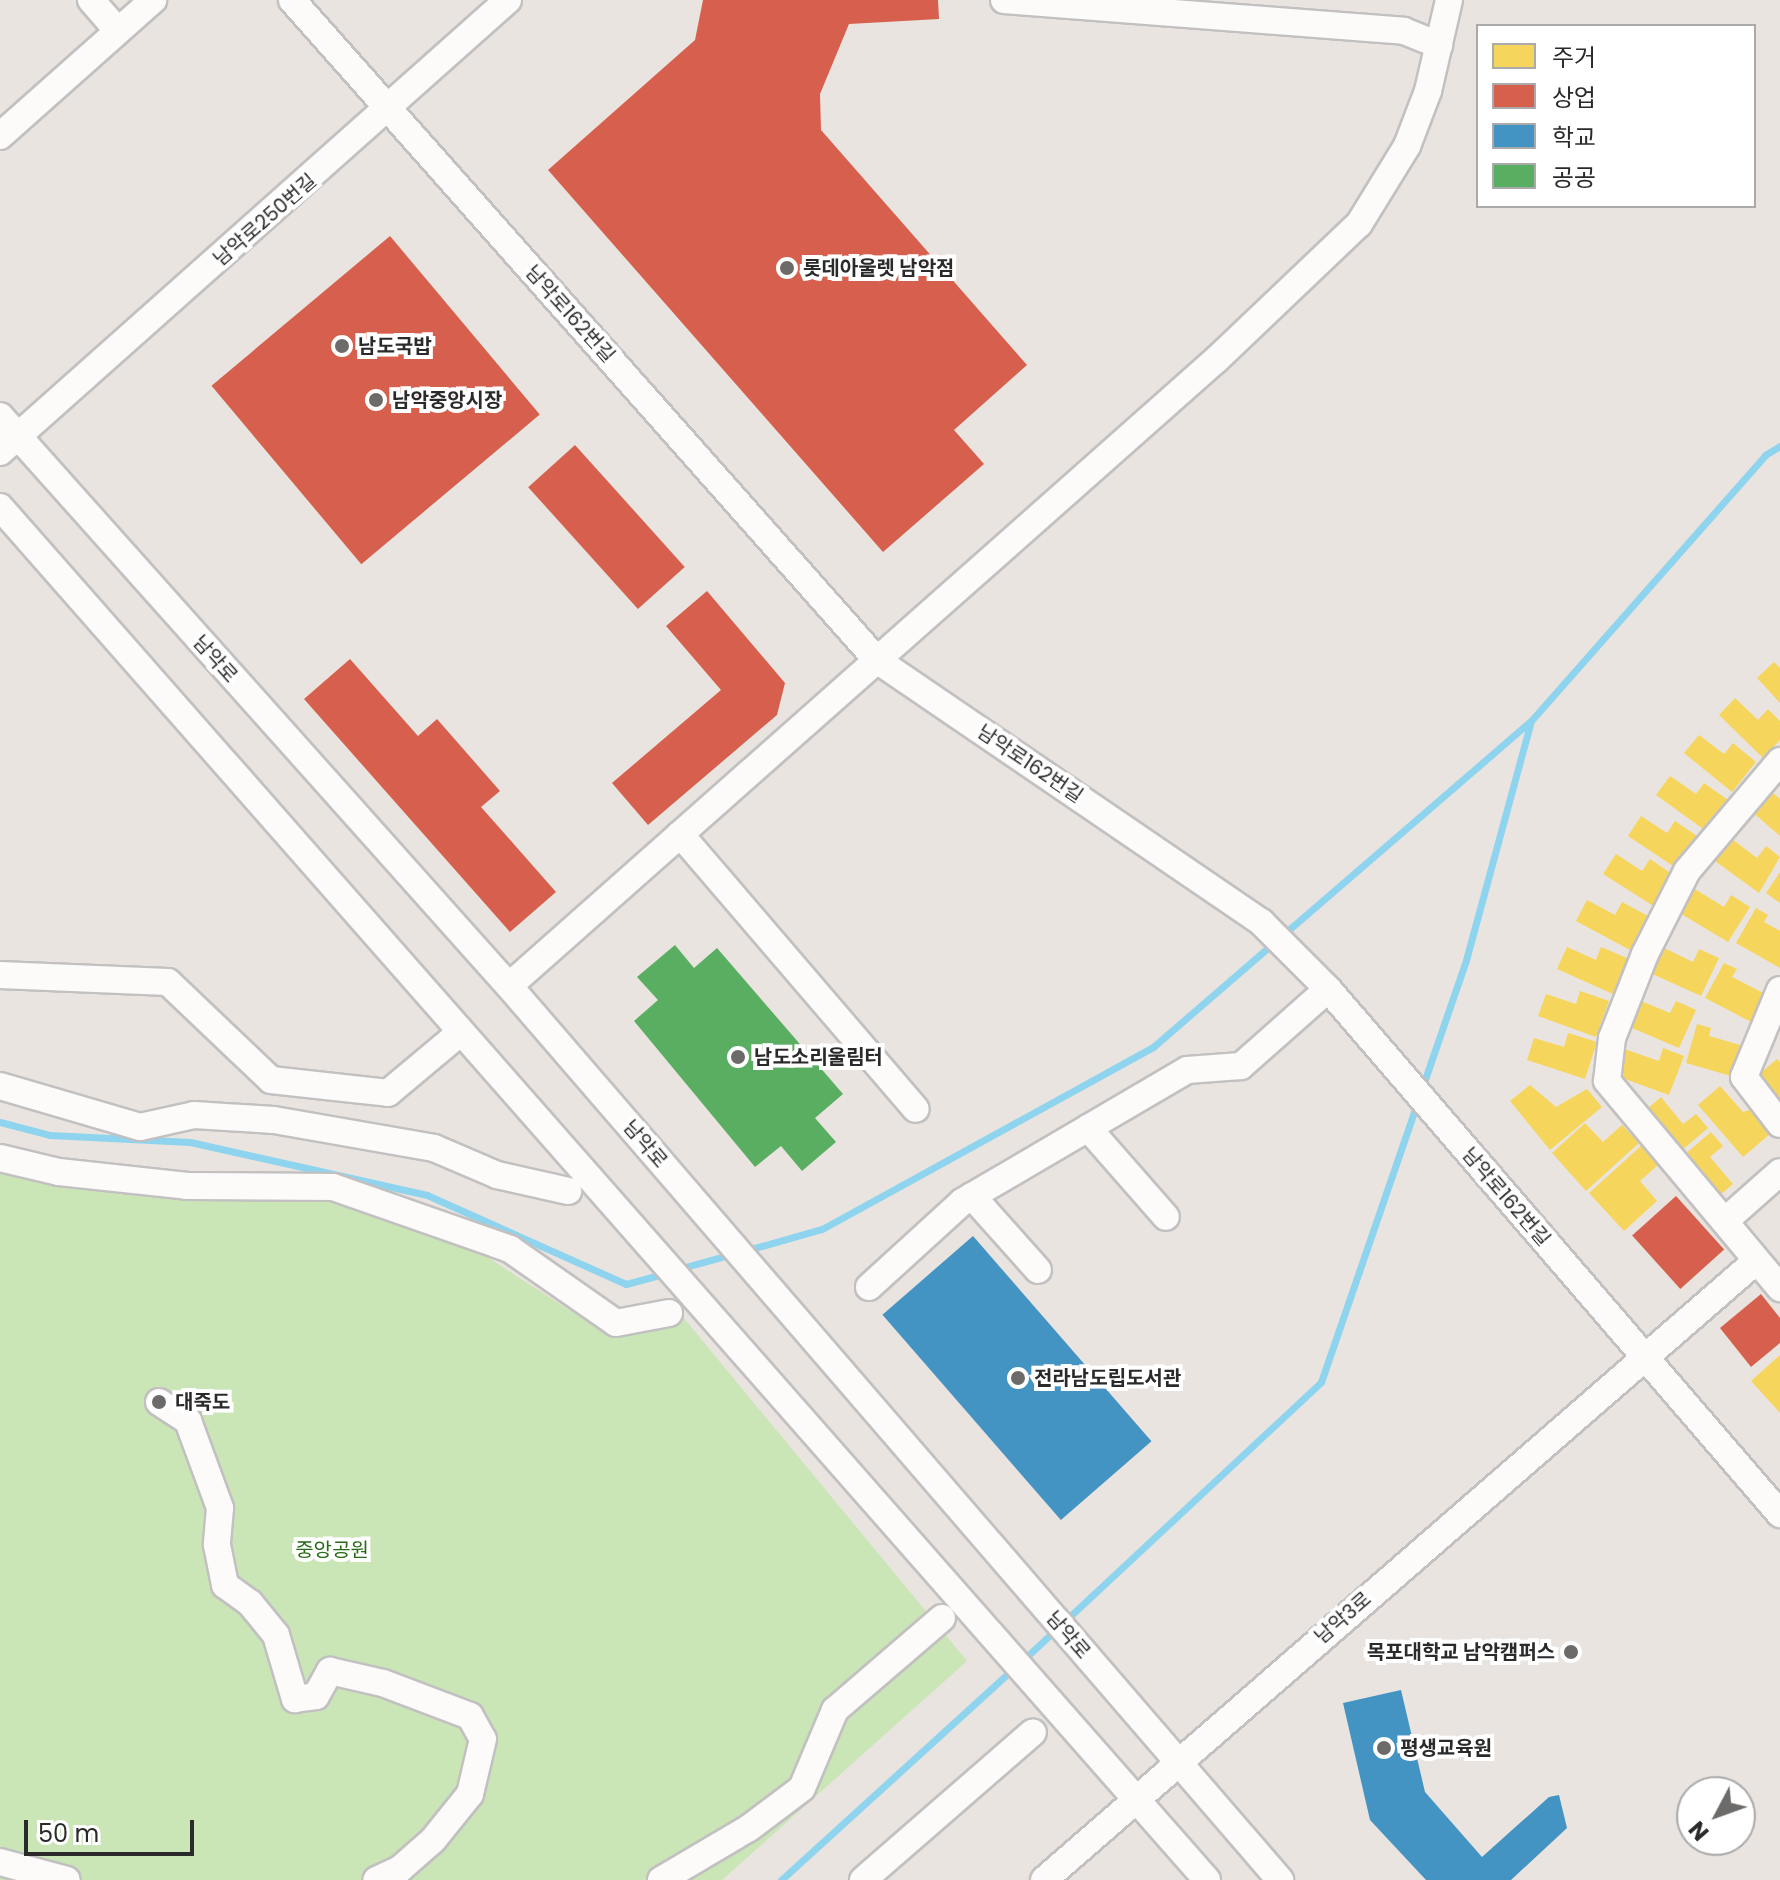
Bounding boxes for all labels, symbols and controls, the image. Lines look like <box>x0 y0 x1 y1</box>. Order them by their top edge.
legend <box>1476 24 1756 208</box>
text: 주거 <box>1552 41 1596 74</box>
text: 상업 <box>1552 81 1596 114</box>
text: 학교 <box>1552 121 1596 154</box>
text: 공공 <box>1552 161 1596 194</box>
street label: 남악로250번길 <box>209 169 321 271</box>
place label: 롯데아울렛 남악점 <box>803 256 954 280</box>
marker: 롯데아울렛 남악점 <box>778 259 796 277</box>
street label: 남악로162번길 <box>520 260 620 368</box>
place label: 남도국밥 <box>358 334 432 358</box>
marker: 남도국밥 <box>333 337 351 355</box>
place label: 남악중앙시장 <box>392 388 502 412</box>
marker: 남악중앙시장 <box>367 391 385 409</box>
street label: 남악로 <box>188 630 242 688</box>
street label: 남악로162번길 <box>972 720 1088 808</box>
place label: 남도소리울림터 <box>754 1045 883 1069</box>
marker: 남도소리울림터 <box>729 1048 747 1066</box>
street label: 남악로 <box>618 1115 672 1173</box>
street label: 남악로162번길 <box>1457 1143 1555 1251</box>
place label: 전라남도립도서관 <box>1034 1366 1181 1390</box>
marker: 전라남도립도서관 <box>1009 1369 1027 1387</box>
place label: 대죽도 <box>175 1390 230 1414</box>
marker: 대죽도 <box>150 1393 168 1411</box>
park label: 중앙공원 <box>295 1538 369 1562</box>
street label: 남악3로 <box>1310 1587 1376 1649</box>
street label: 남악로 <box>1041 1606 1095 1664</box>
place label: 목포대학교 남악캠퍼스 <box>1367 1640 1555 1664</box>
marker: 목포대학교 남악캠퍼스 <box>1562 1643 1580 1661</box>
place label: 평생교육원 <box>1400 1736 1492 1760</box>
marker: 평생교육원 <box>1375 1739 1393 1757</box>
north arrow <box>1676 1776 1756 1856</box>
scale bar <box>28 1804 198 1854</box>
text: N <box>1682 1814 1716 1847</box>
text: 50 m <box>38 1817 99 1850</box>

